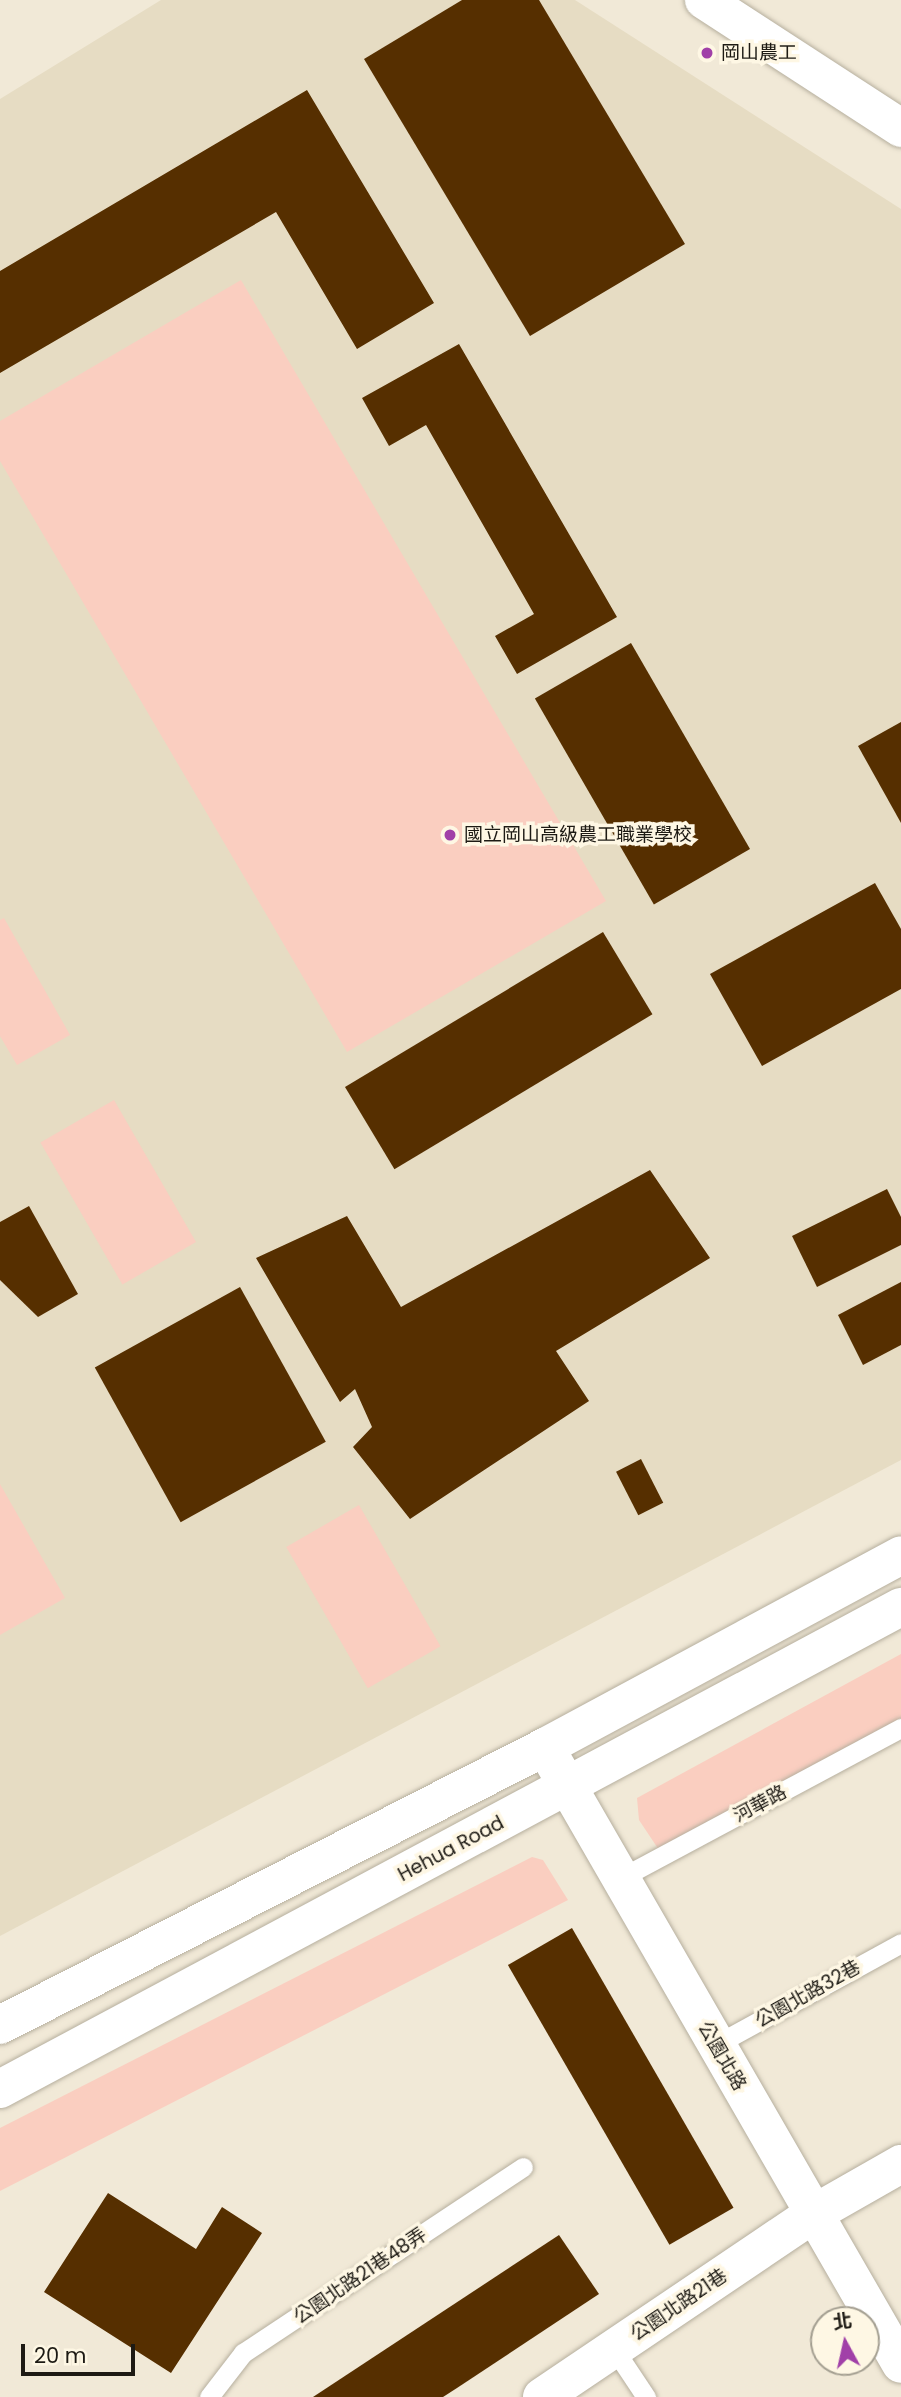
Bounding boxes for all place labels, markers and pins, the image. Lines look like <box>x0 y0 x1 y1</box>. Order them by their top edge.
place label: 岡山農工 <box>721 42 797 64</box>
marker: 岡山農工 <box>699 45 715 61</box>
place label: 國立岡山高級農工職業學校 <box>464 824 692 846</box>
marker: 國立岡山高級農工職業學校 <box>442 827 458 843</box>

